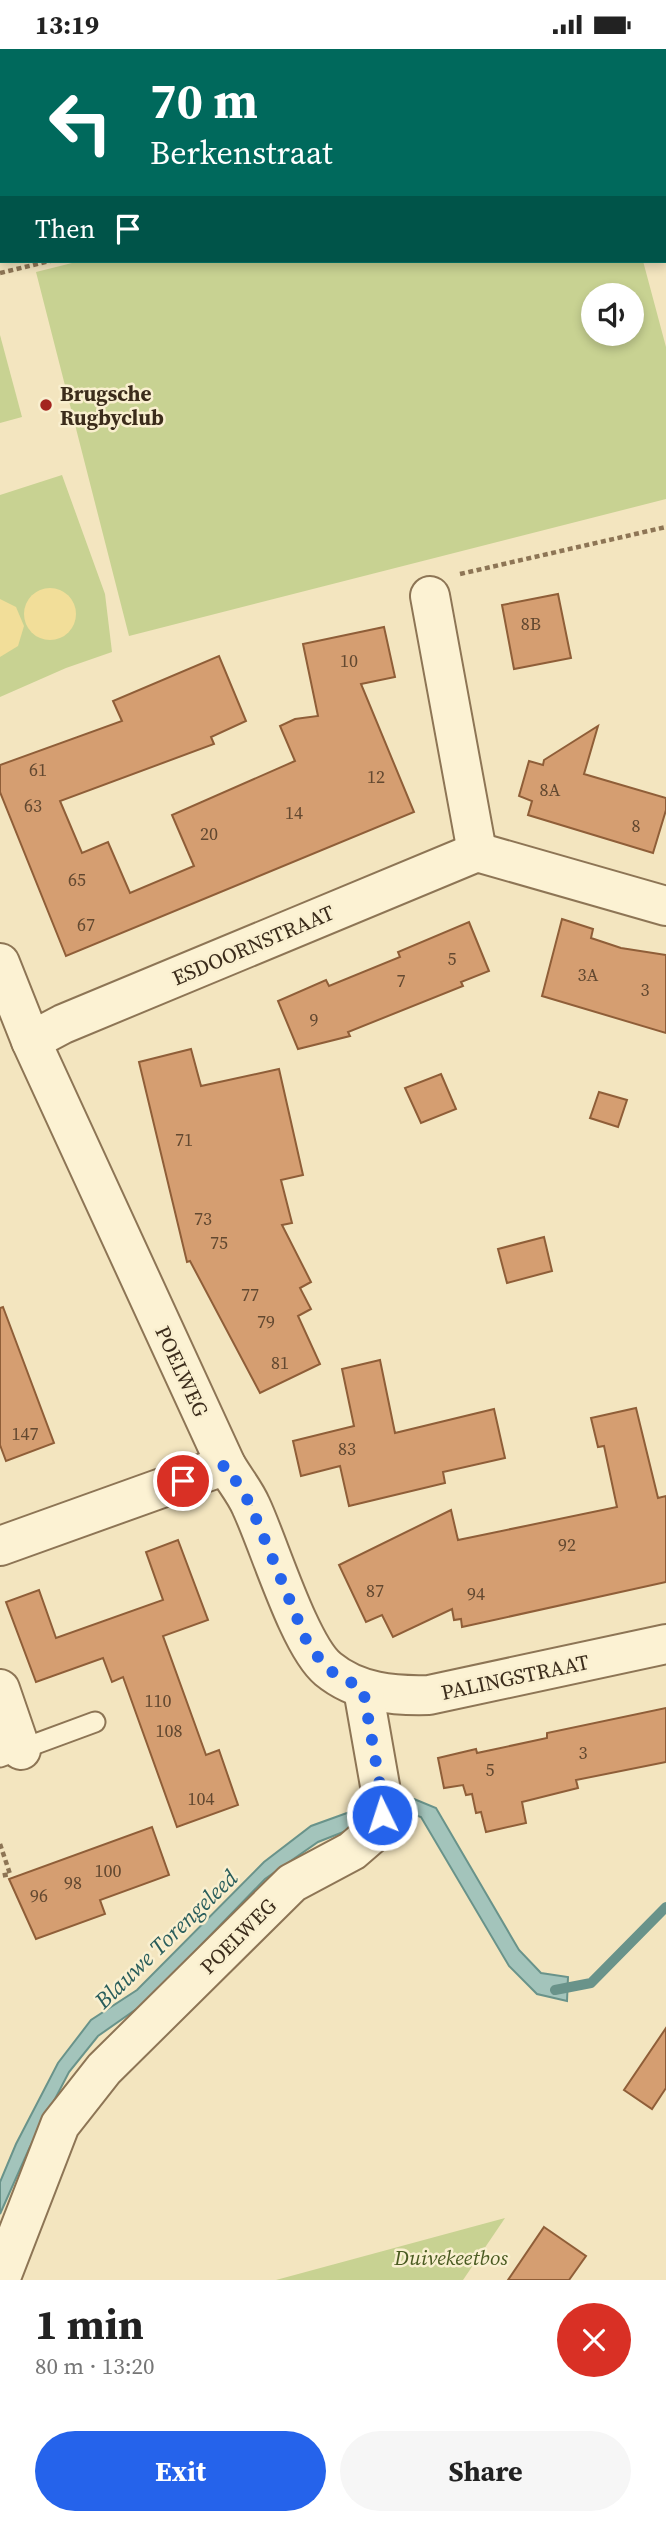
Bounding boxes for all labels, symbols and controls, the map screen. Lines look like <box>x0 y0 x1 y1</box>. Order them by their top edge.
text: 13:19 <box>35 7 99 43</box>
text: 70 m <box>150 67 258 134</box>
icon: left <box>35 77 126 168</box>
text: Berkenstraat <box>150 131 333 175</box>
icon: arrive <box>109 210 147 248</box>
text: Then <box>35 211 95 247</box>
map controls <box>581 283 644 346</box>
button: sound <box>581 283 644 346</box>
place label: Brugsche Rugbyclub <box>60 379 164 432</box>
marker: Brugsche Rugbyclub <box>38 397 54 413</box>
house number: 8B <box>521 611 541 636</box>
house number: 10 <box>340 648 358 673</box>
house number: 61 <box>29 757 47 782</box>
house number: 12 <box>367 764 385 789</box>
house number: 8A <box>540 777 561 802</box>
house number: 63 <box>24 793 42 818</box>
house number: 14 <box>285 800 303 825</box>
house number: 8 <box>632 813 641 838</box>
house number: 20 <box>200 821 218 846</box>
house number: 65 <box>68 867 86 892</box>
street label: ESDOORNSTRAAT <box>168 898 339 992</box>
house number: 67 <box>77 912 95 937</box>
house number: 5 <box>448 946 457 971</box>
house number: 3A <box>578 962 599 987</box>
house number: 7 <box>397 968 406 993</box>
house number: 3 <box>641 977 650 1002</box>
house number: 9 <box>310 1007 319 1032</box>
house number: 71 <box>175 1127 193 1152</box>
house number: 73 <box>194 1206 212 1231</box>
house number: 75 <box>210 1230 228 1255</box>
house number: 77 <box>241 1282 259 1307</box>
house number: 79 <box>257 1309 275 1334</box>
street label: POELWEG <box>148 1321 216 1421</box>
house number: 81 <box>271 1350 289 1375</box>
house number: 147 <box>12 1421 39 1446</box>
house number: 83 <box>338 1436 356 1461</box>
pin <box>153 1451 213 1511</box>
icon: arrive <box>164 1462 202 1500</box>
house number: 92 <box>558 1532 576 1557</box>
house number: 87 <box>366 1578 384 1603</box>
house number: 94 <box>467 1581 485 1606</box>
street label: PALINGSTRAAT <box>438 1647 592 1707</box>
house number: 110 <box>145 1688 172 1713</box>
house number: 108 <box>156 1718 183 1743</box>
house number: 3 <box>579 1740 588 1765</box>
house number: 5 <box>486 1757 495 1782</box>
position arrow <box>345 1778 419 1852</box>
house number: 104 <box>188 1786 215 1811</box>
house number: 100 <box>95 1858 122 1883</box>
water label: Blauwe Torengeleed <box>87 1862 245 2016</box>
house number: 98 <box>64 1870 82 1895</box>
house number: 96 <box>30 1883 48 1908</box>
street label: POELWEG <box>193 1891 283 1981</box>
park label: Duivekeetbos <box>393 2243 508 2272</box>
text: 1 min <box>35 2295 144 2353</box>
button: close <box>557 2303 631 2377</box>
text: 80 m · 13:20 <box>35 2350 155 2382</box>
button: Exit <box>35 2431 326 2511</box>
button: Share <box>340 2431 631 2511</box>

